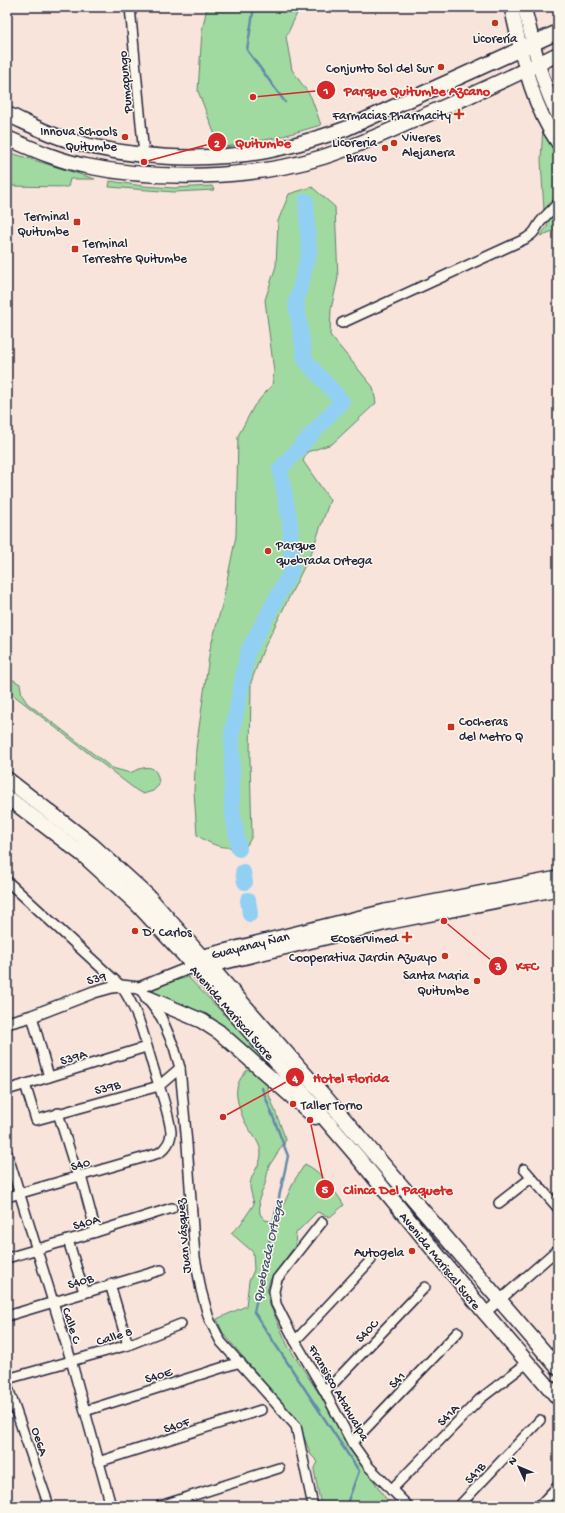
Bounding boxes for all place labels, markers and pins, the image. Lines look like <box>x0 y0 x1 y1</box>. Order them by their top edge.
marker: Licorería <box>490 18 500 28</box>
place label: Licorería <box>473 32 518 47</box>
place label: Conjunto Sol del Sur <box>326 62 434 77</box>
marker: Conjunto Sol del Sur <box>436 62 446 72</box>
callout: Parque Quitumbe Azcano <box>316 77 498 103</box>
place label: Farmacias Pharmacity <box>331 109 452 124</box>
marker: Farmacias Pharmacity <box>454 109 464 119</box>
place label: Innova Schools Quitumbe <box>40 125 118 155</box>
callout: Quitumbe <box>207 129 299 155</box>
place label: Viveres Alejanera <box>401 131 456 161</box>
marker: Innova Schools Quitumbe <box>120 132 130 142</box>
place label: Licoreria Bravo <box>332 136 378 166</box>
marker: Viveres Alejanera <box>389 138 399 148</box>
marker: Licoreria Bravo <box>380 143 390 153</box>
place label: Terminal Quitumbe <box>17 210 69 240</box>
marker: Terminal Quitumbe <box>72 217 82 227</box>
place label: Terminal Terrestre Quitumbe <box>82 237 187 267</box>
marker: Terminal Terrestre Quitumbe <box>70 244 80 254</box>
place label: Parque quebrada Ortega <box>275 539 373 569</box>
marker: Parque quebrada Ortega <box>263 546 273 556</box>
place label: Cocheras del Metro Q <box>459 715 524 745</box>
marker: Cocheras del Metro Q <box>446 722 456 732</box>
marker: D’ Carlos <box>130 926 140 936</box>
place label: D’ Carlos <box>142 926 193 941</box>
marker: Ecoservimed <box>401 931 413 943</box>
place label: Ecoservimed <box>331 932 399 947</box>
place label: Cooperativa Jardin Azuayo <box>289 951 437 966</box>
marker: Cooperativa Jardin Azuayo <box>440 951 450 961</box>
callout: KFC <box>488 953 546 979</box>
place label: Santa Maria Quitumbe <box>403 969 470 999</box>
marker: Santa Maria Quitumbe <box>472 976 482 986</box>
callout: Hotel Florida <box>285 1064 397 1090</box>
marker: Taller Torno <box>288 1099 298 1109</box>
place label: Taller Torno <box>300 1099 363 1114</box>
callout: Clinca Del Paquete <box>315 1176 461 1202</box>
place label: Autogela <box>354 1246 405 1261</box>
marker: Autogela <box>407 1246 417 1256</box>

